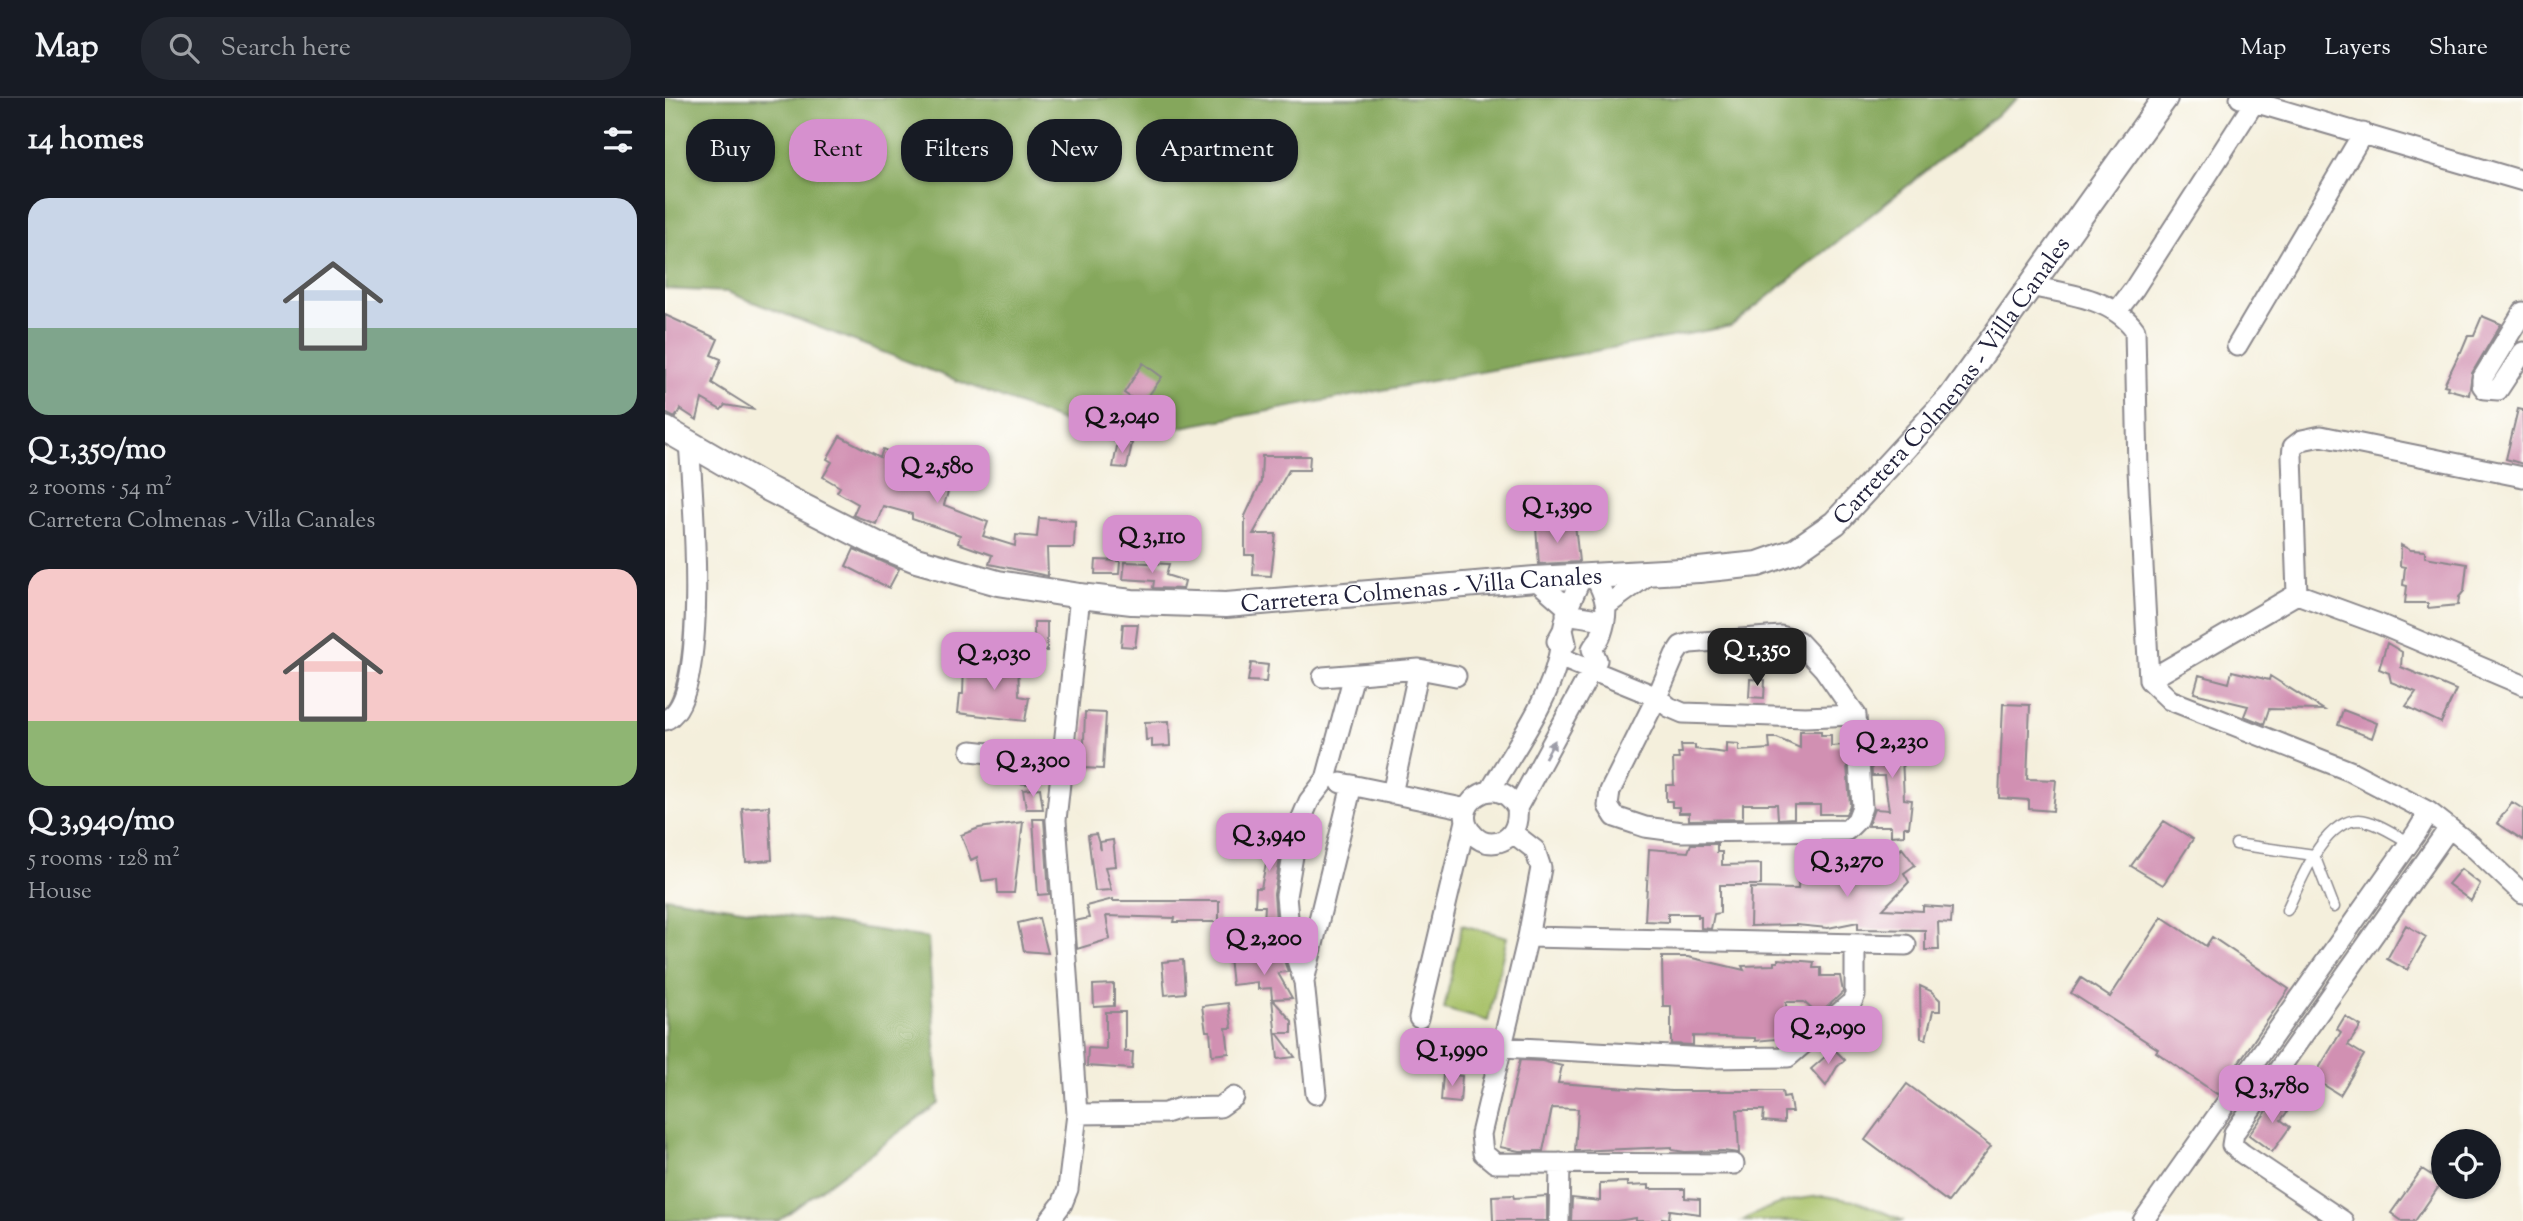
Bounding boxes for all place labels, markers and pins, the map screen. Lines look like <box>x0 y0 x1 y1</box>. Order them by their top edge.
pin: Q 2,040 <box>1057 396 1187 455</box>
pin: Q 2,580 <box>872 446 1002 505</box>
pin: Q 1,390 <box>1492 486 1622 545</box>
pin: Q 3,110 <box>1087 516 1217 575</box>
pin: Q 1,350 <box>1692 628 1822 688</box>
pin: Q 2,030 <box>929 632 1059 692</box>
pin: Q 2,230 <box>1827 720 1957 780</box>
pin: Q 2,300 <box>968 740 1098 799</box>
pin: Q 3,940 <box>1204 814 1334 873</box>
pin: Q 3,270 <box>1782 840 1912 899</box>
pin: Q 2,200 <box>1199 918 1329 977</box>
pin: Q 2,090 <box>1763 1006 1893 1066</box>
pin: Q 1,990 <box>1387 1028 1517 1088</box>
pin: Q 3,780 <box>2207 1066 2337 1125</box>

